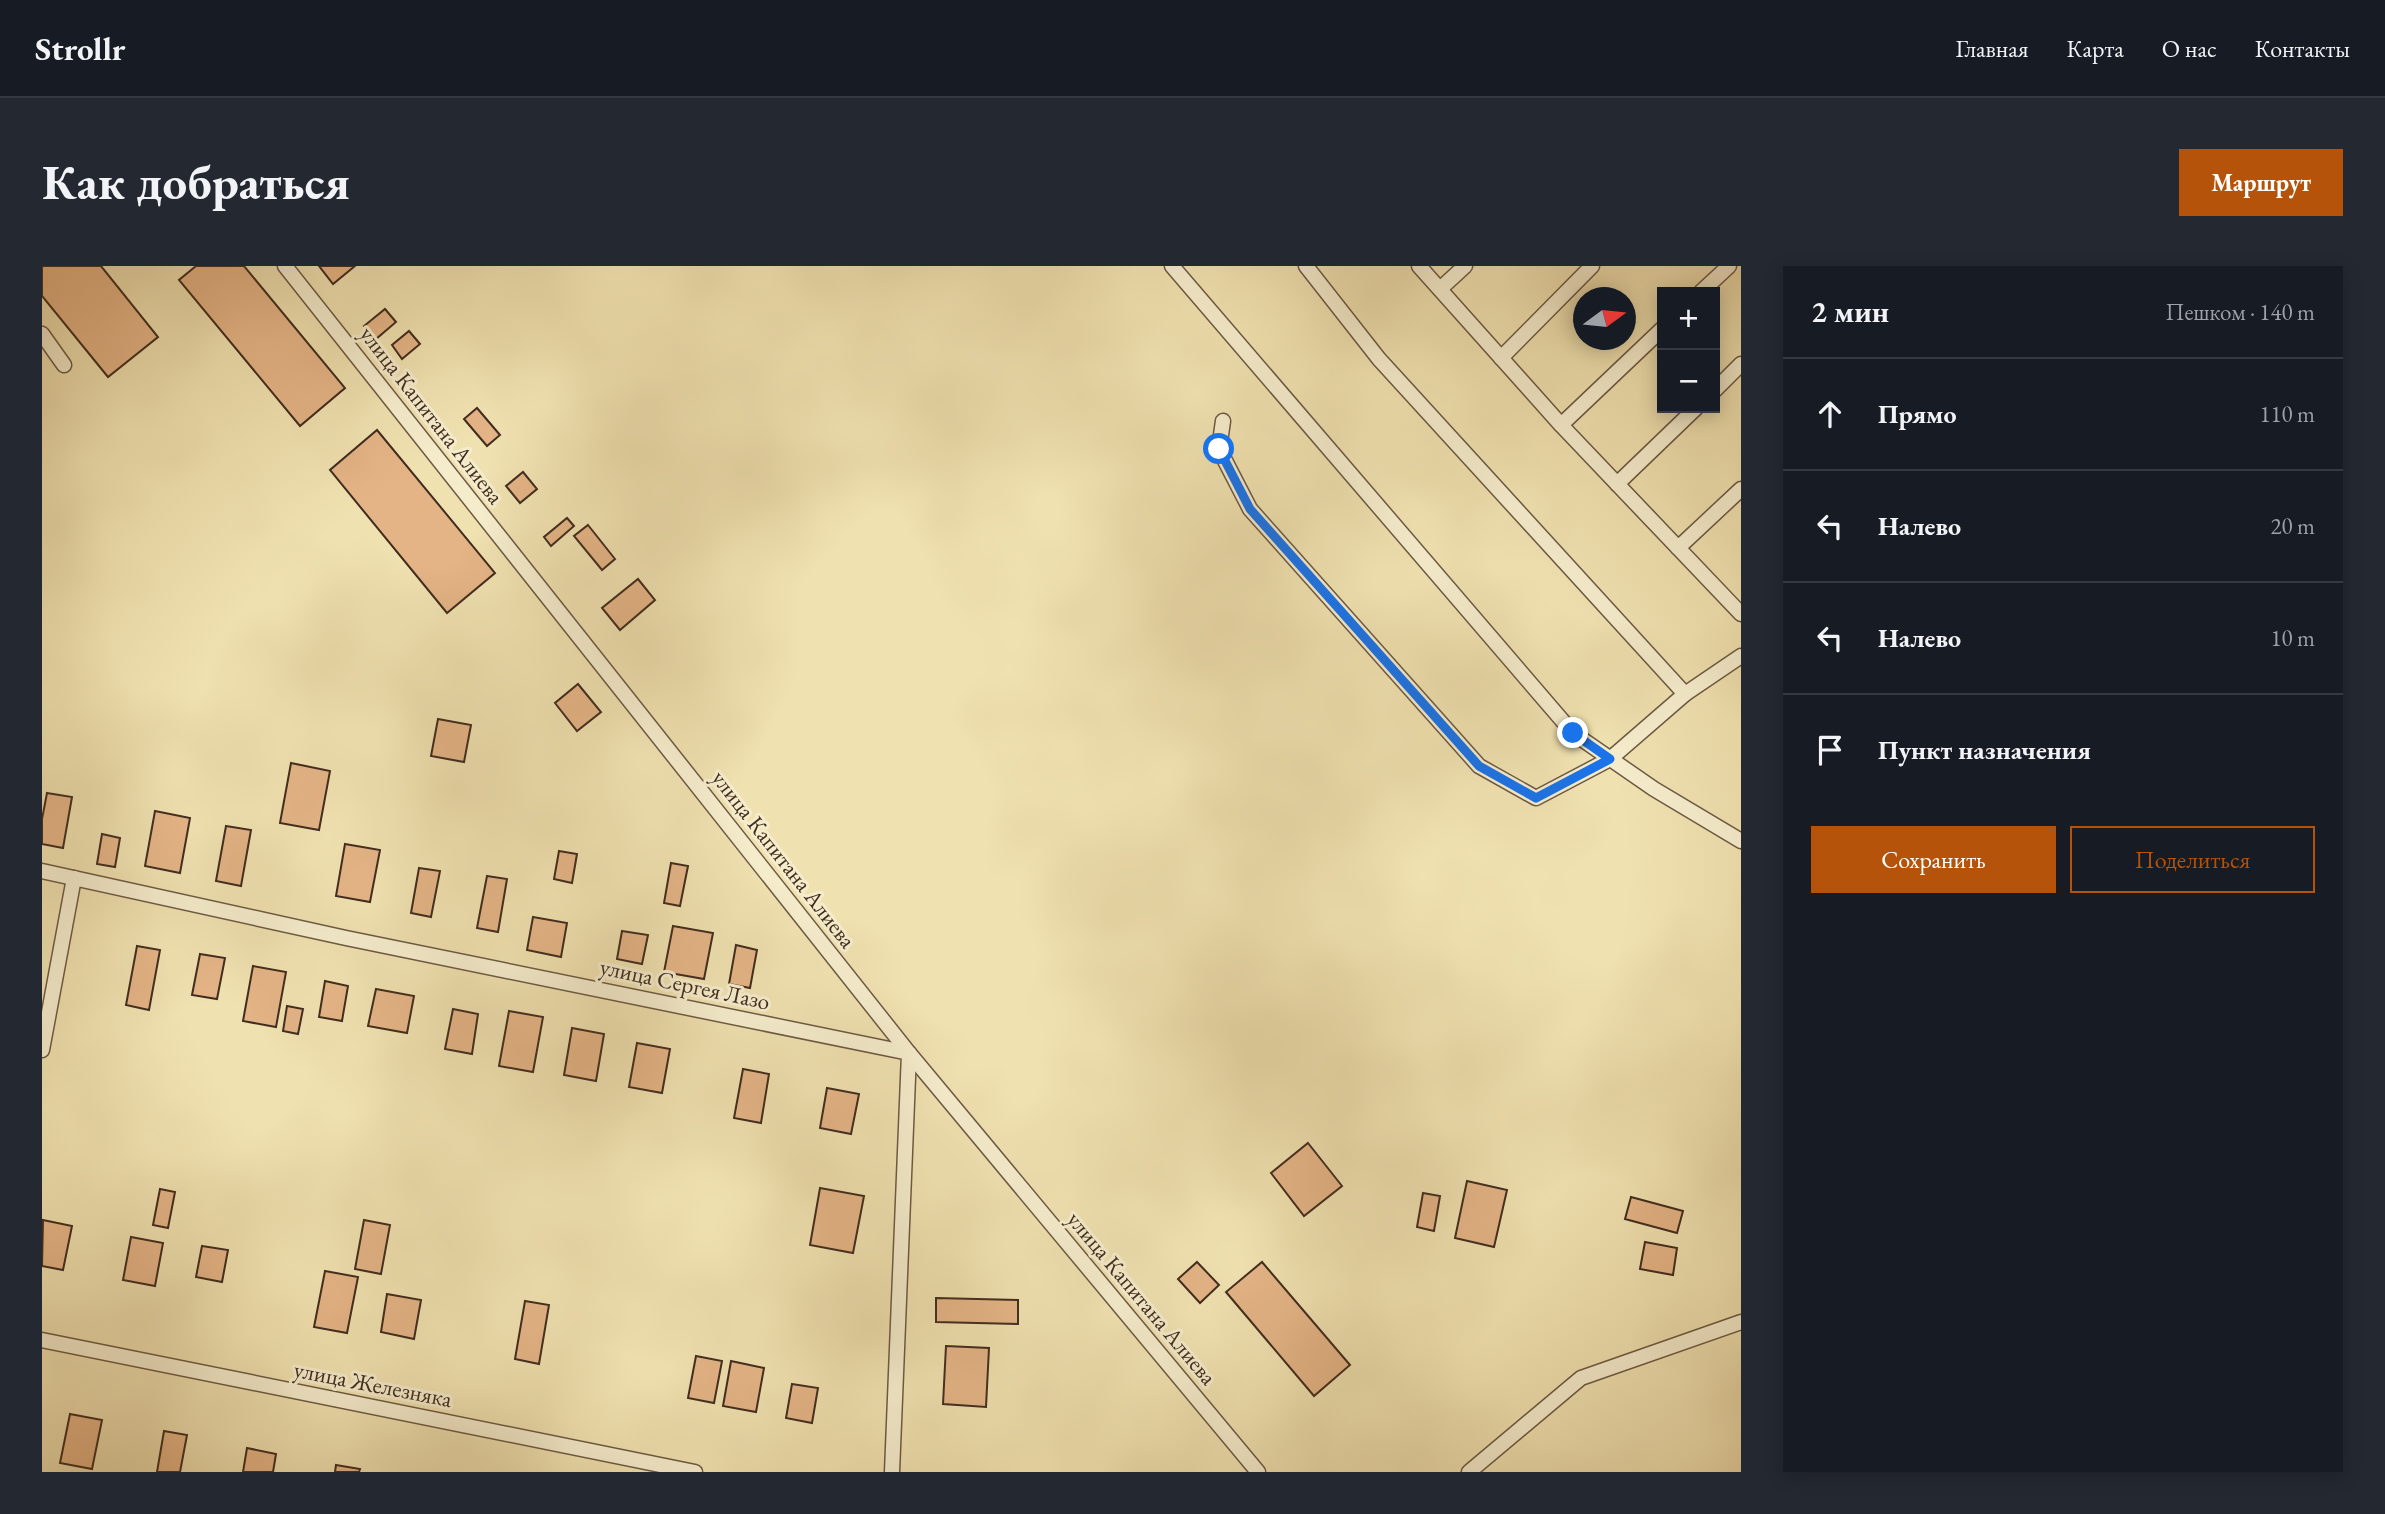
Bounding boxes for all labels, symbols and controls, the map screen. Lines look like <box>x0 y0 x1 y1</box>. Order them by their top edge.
text: Strollr <box>35 27 126 70</box>
text: Главная <box>1955 33 2029 64</box>
text: Карта <box>2067 33 2124 64</box>
text: О нас <box>2162 33 2217 64</box>
text: Контакты <box>2255 33 2350 64</box>
button: Маршрут <box>2179 149 2343 216</box>
text: Как добраться <box>42 150 350 214</box>
north arrow <box>1573 287 1636 350</box>
map controls <box>1657 287 1720 413</box>
button: + <box>1657 287 1720 350</box>
text: 2 мин <box>1811 292 1889 331</box>
text: Пешком · 140 m <box>2166 297 2315 327</box>
street label: улица Капитана Алиева <box>353 320 511 511</box>
button: − <box>1657 350 1720 413</box>
icon: ahead <box>1811 395 1849 433</box>
text: Прямо <box>1878 397 1957 431</box>
text: 110 m <box>2259 399 2315 429</box>
route start <box>1203 433 1234 464</box>
icon: left <box>1811 507 1849 545</box>
text: Налево <box>1878 509 1961 543</box>
text: 20 m <box>2270 511 2315 541</box>
icon: left <box>1811 619 1849 657</box>
text: Налево <box>1878 621 1961 655</box>
text: 10 m <box>2270 623 2315 653</box>
route end <box>1557 717 1588 748</box>
icon: arrive <box>1811 731 1849 769</box>
text: Пункт назначения <box>1878 733 2091 767</box>
street label: улица Капитана Алиева <box>705 764 863 955</box>
button: Сохранить <box>1811 826 2056 893</box>
button: Поделиться <box>2070 826 2315 893</box>
street label: улица Сергея Лазо <box>597 951 773 1017</box>
street label: улица Капитана Алиева <box>1061 1205 1224 1392</box>
street label: улица Железняка <box>291 1354 455 1414</box>

